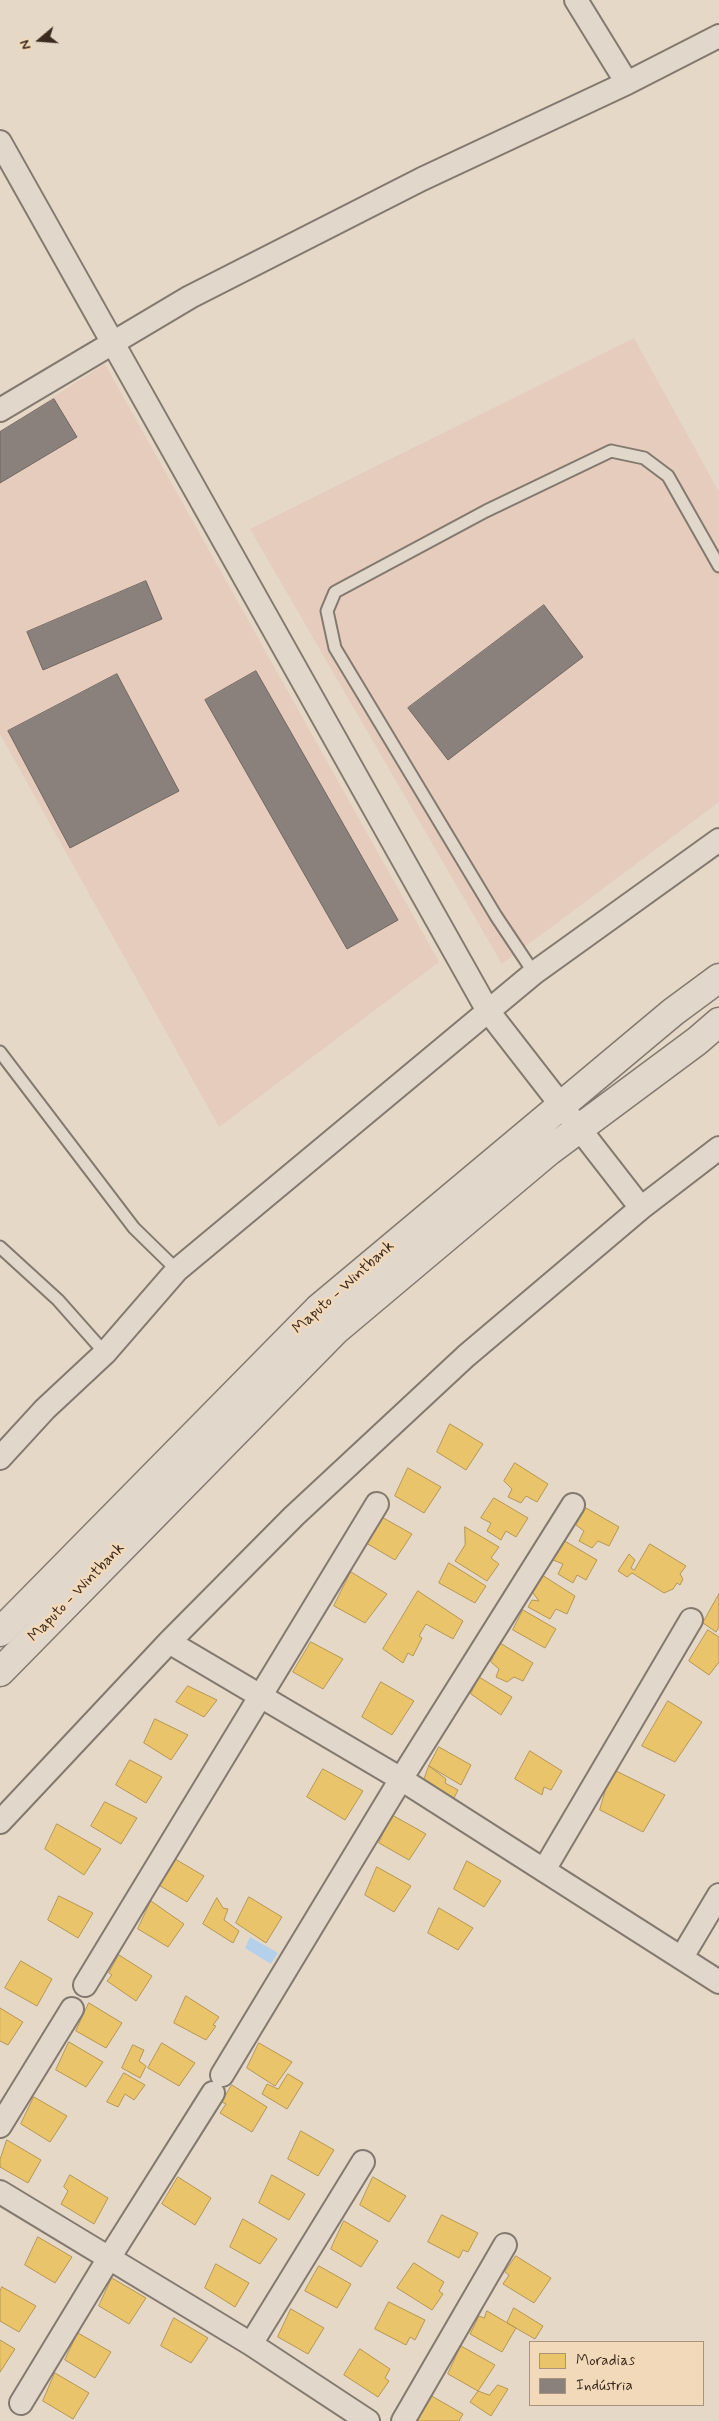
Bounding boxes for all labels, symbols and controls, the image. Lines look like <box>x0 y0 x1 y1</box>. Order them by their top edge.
north arrow <box>15 15 65 65</box>
text: N <box>16 37 36 52</box>
street label: Maputo - Wintbank <box>289 1237 399 1339</box>
street label: Maputo - Wintbank <box>25 1539 129 1647</box>
legend <box>529 2341 704 2406</box>
text: Moradias <box>576 2351 635 2371</box>
text: Indústria <box>576 2376 633 2396</box>

